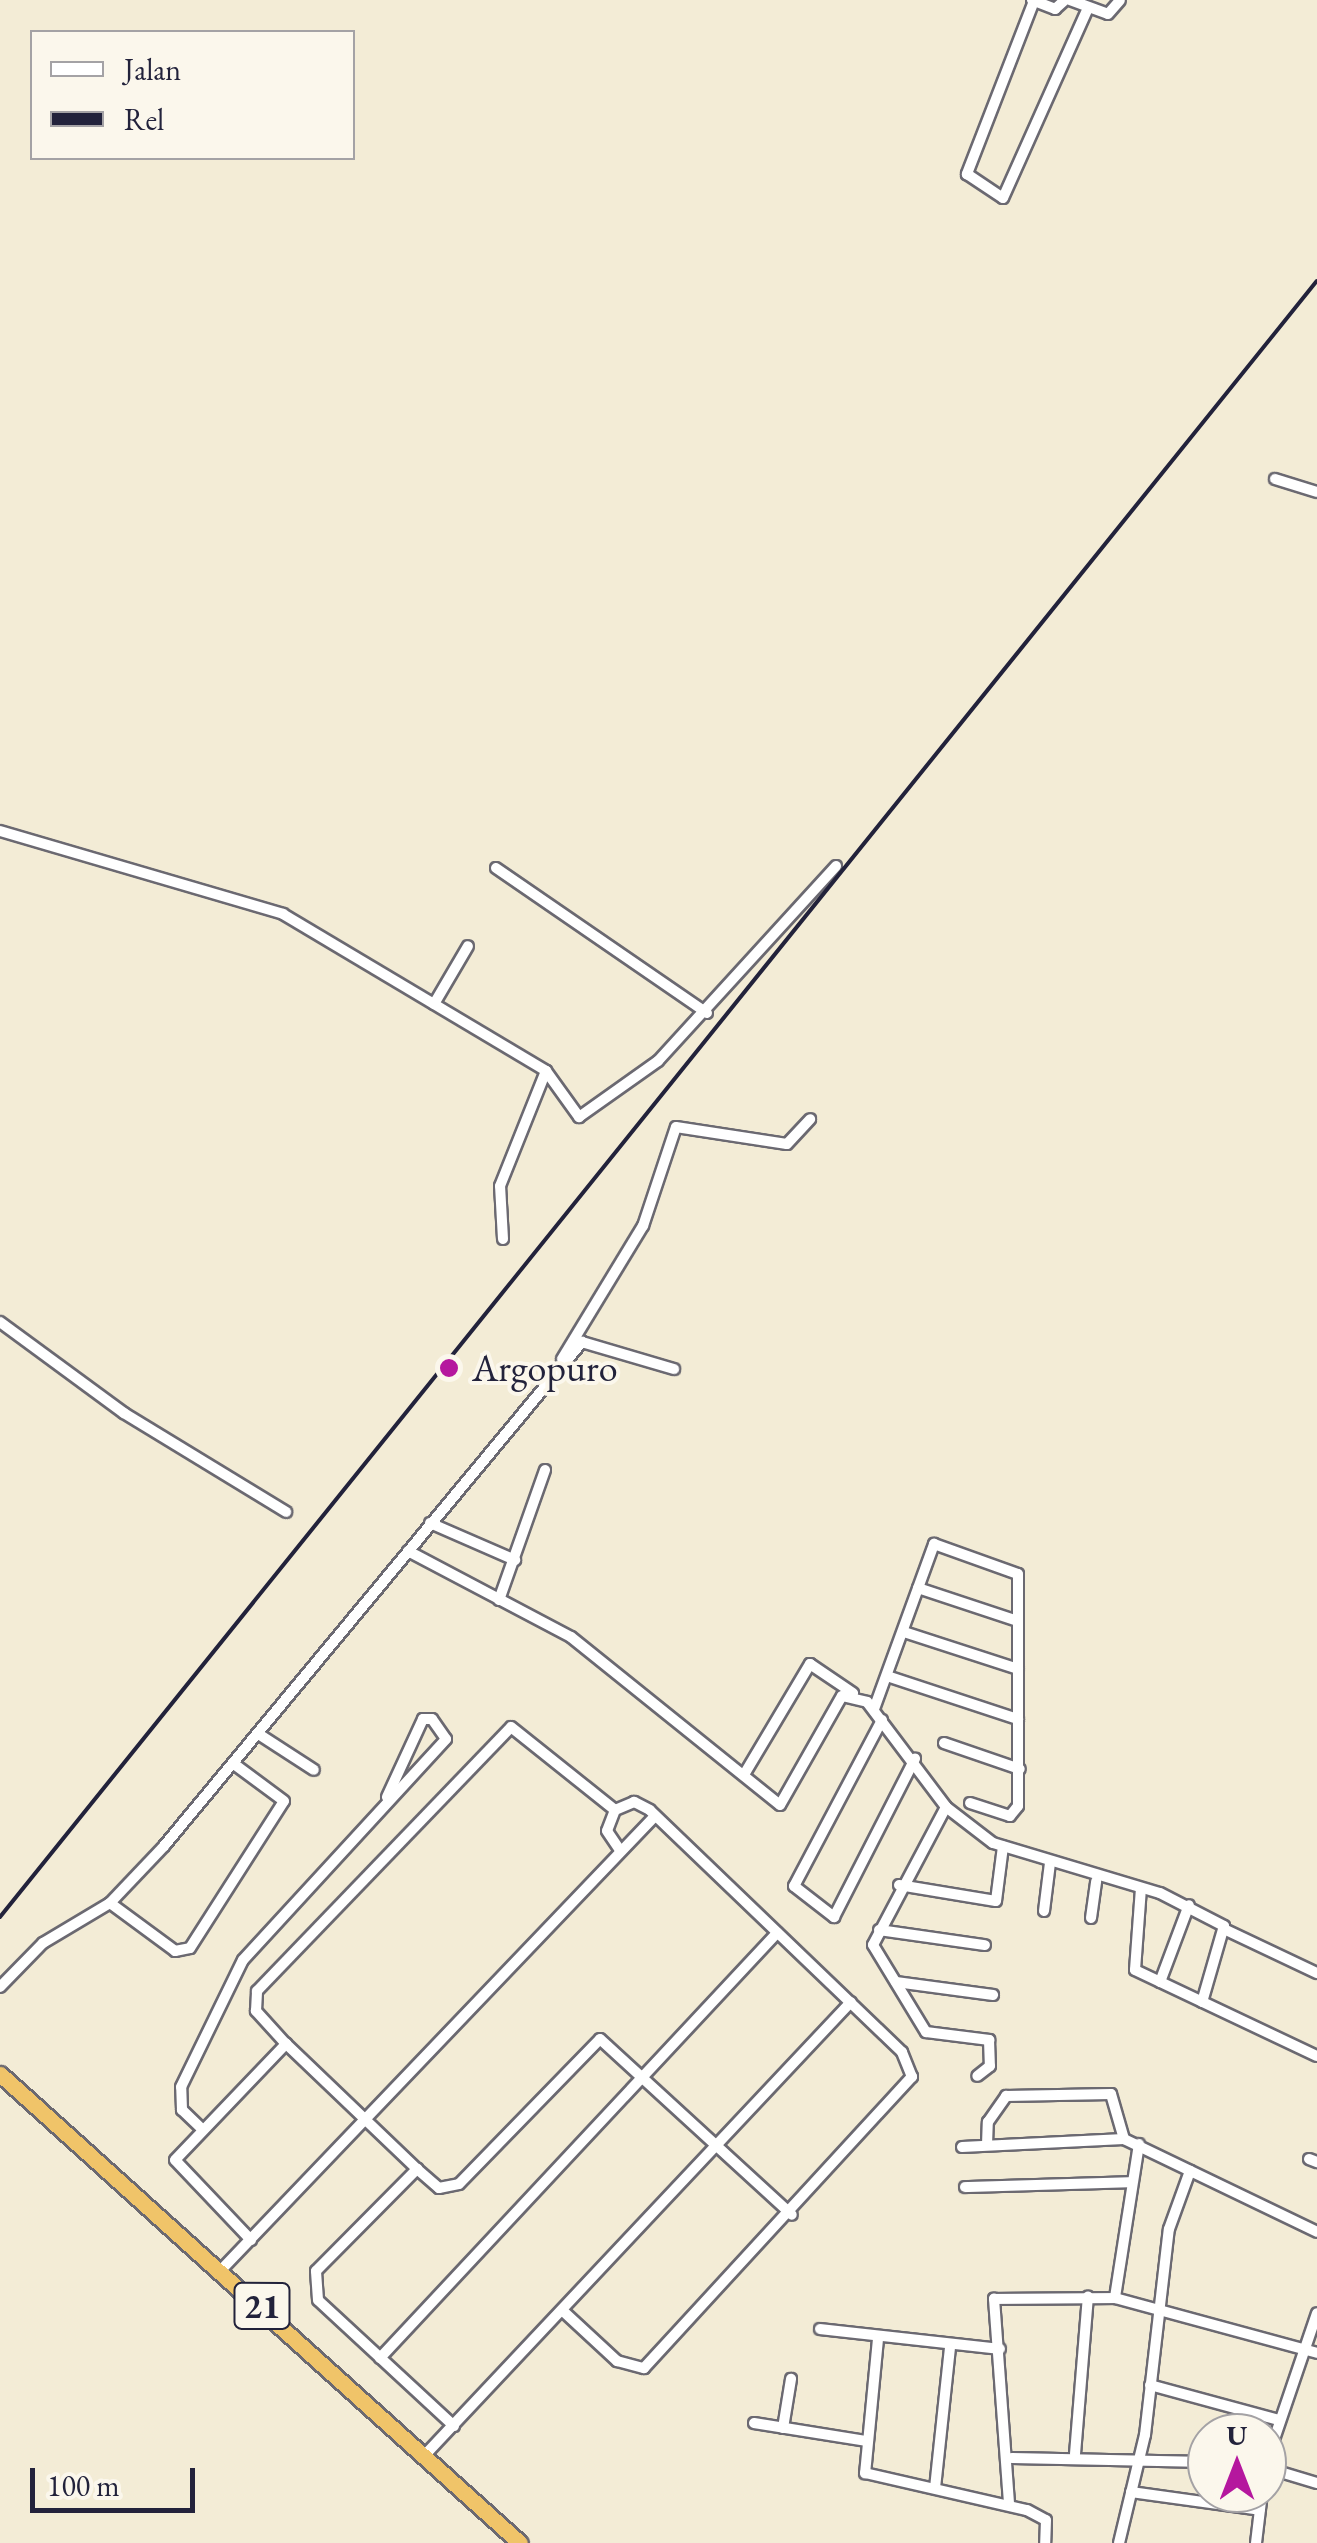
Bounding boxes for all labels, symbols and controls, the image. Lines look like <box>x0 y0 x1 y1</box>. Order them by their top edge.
legend <box>30 30 355 160</box>
text: Jalan <box>124 50 181 89</box>
text: Rel <box>124 100 164 139</box>
place label: Argopuro <box>472 1345 618 1391</box>
marker: Argopuro <box>436 1355 462 1381</box>
road number: 21 <box>232 2276 292 2336</box>
north arrow <box>1187 2413 1287 2513</box>
text: U <box>1227 2417 1247 2453</box>
scale bar <box>35 2448 200 2510</box>
text: 100 m <box>47 2466 120 2505</box>

